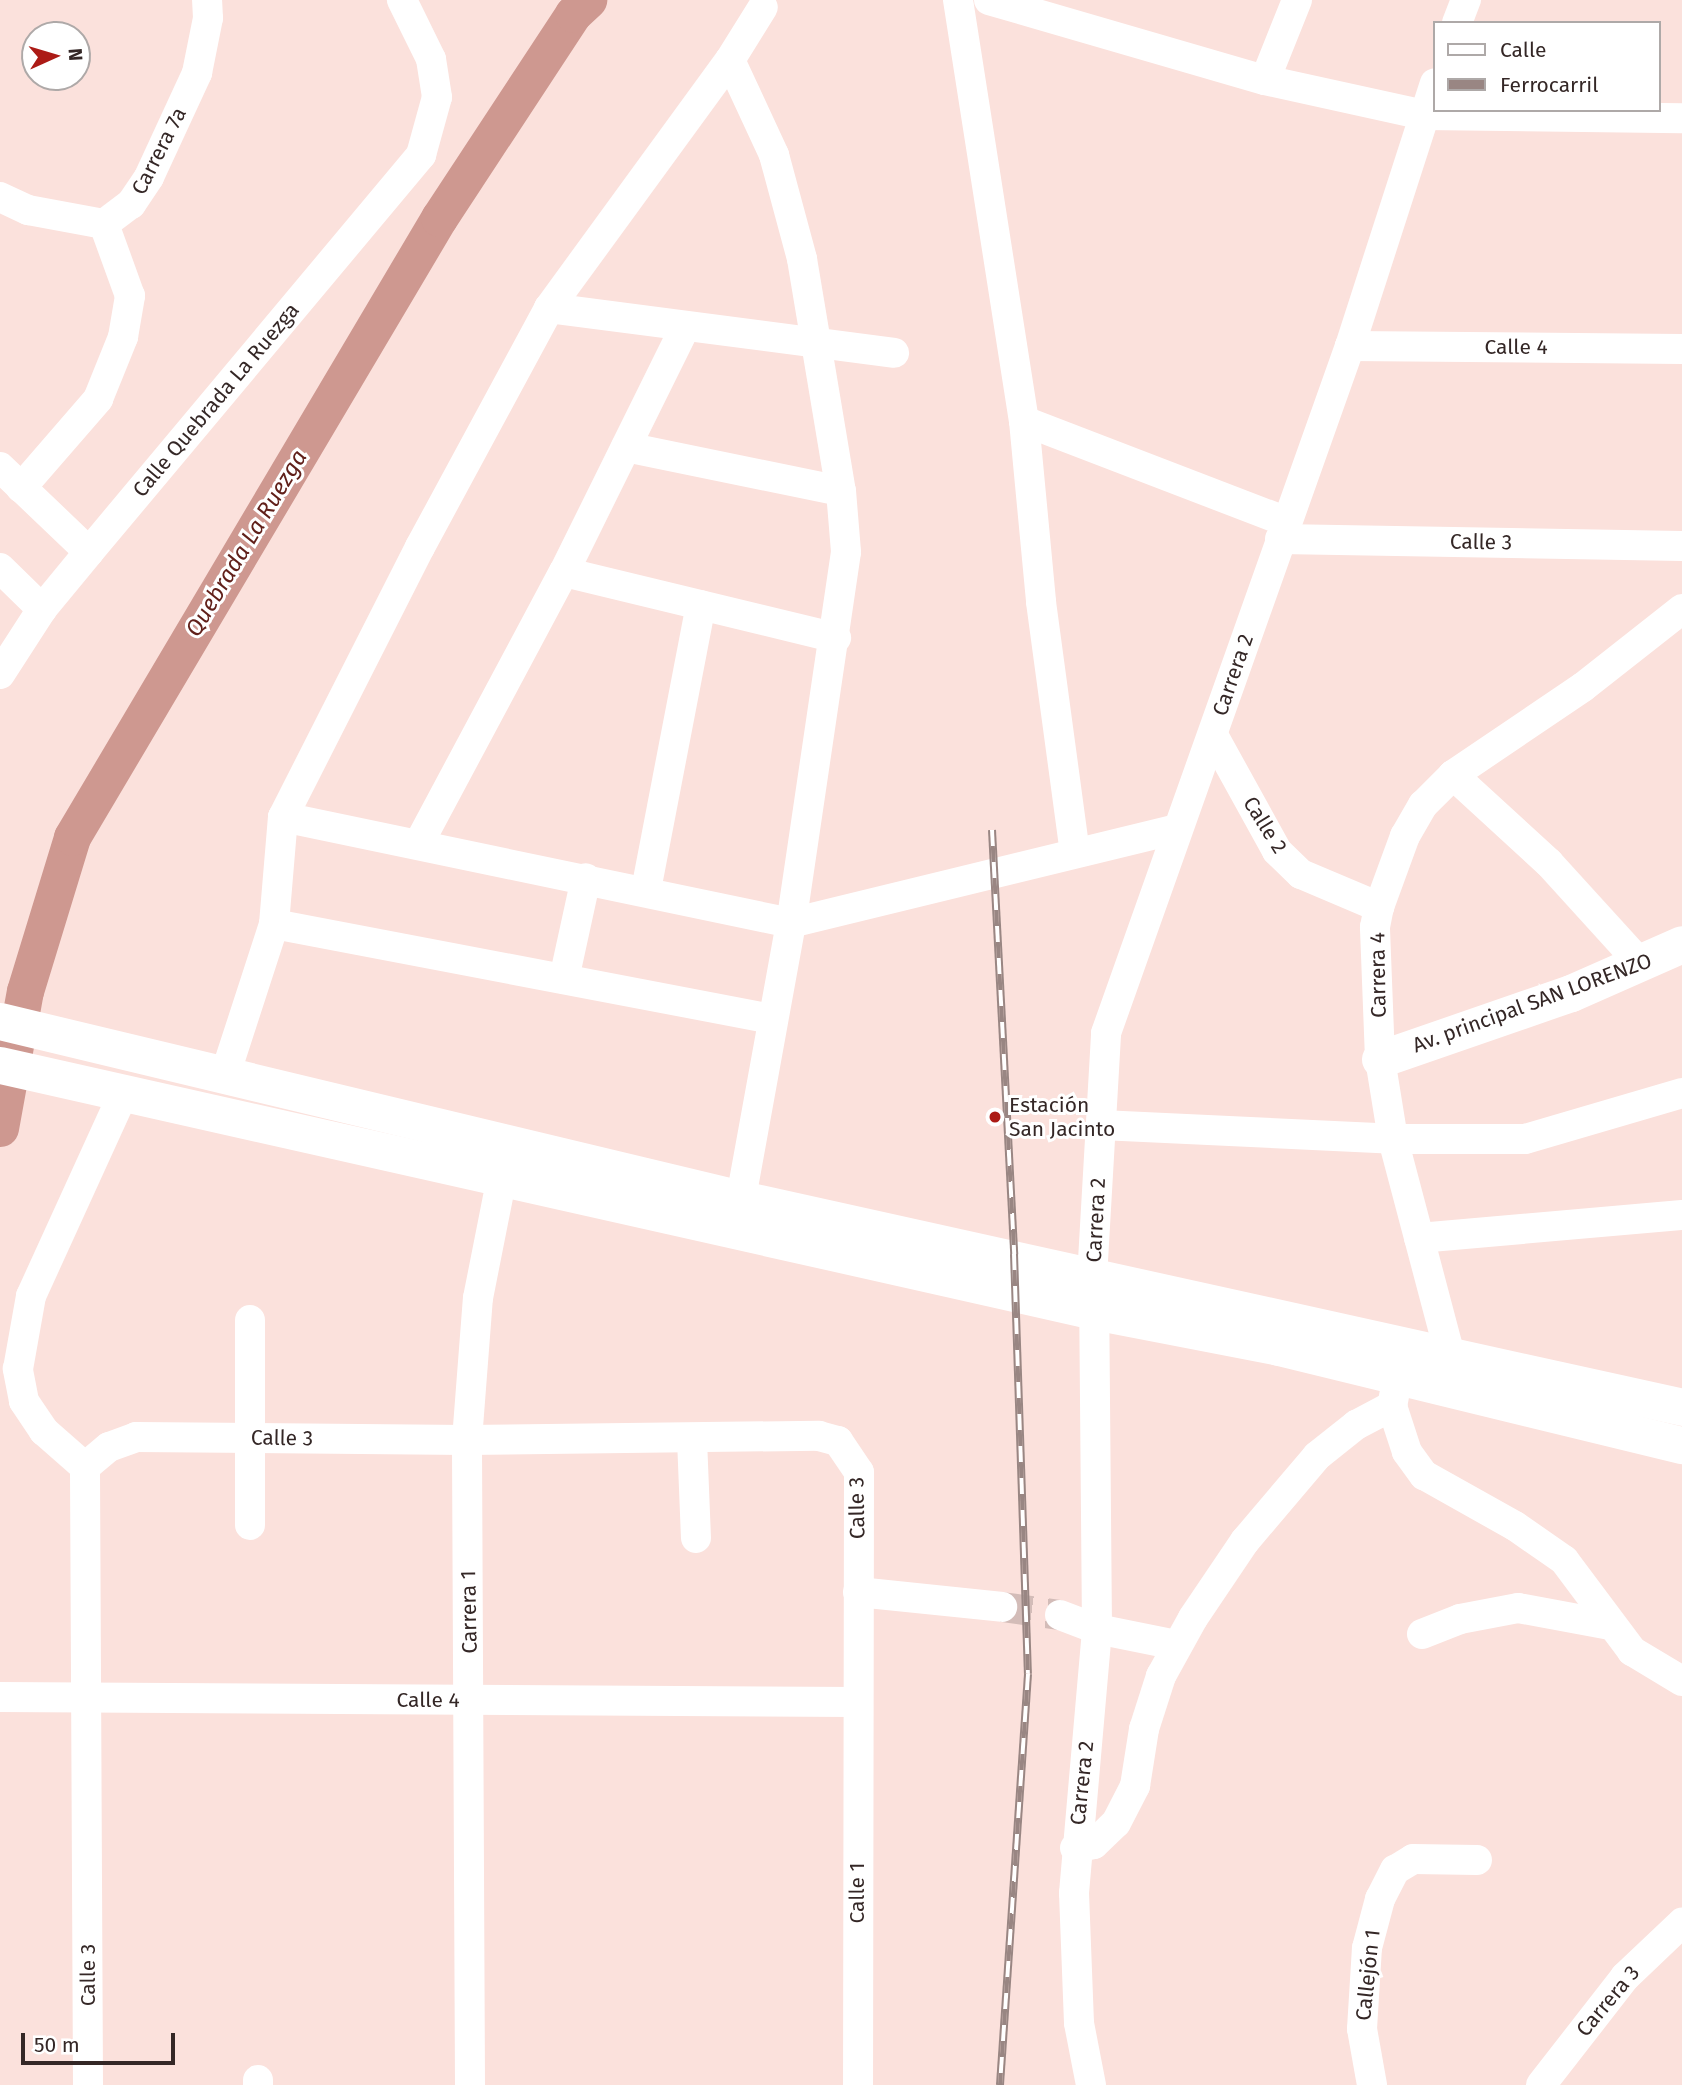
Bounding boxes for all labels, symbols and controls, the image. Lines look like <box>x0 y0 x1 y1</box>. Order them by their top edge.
north arrow <box>21 21 91 91</box>
legend <box>1434 21 1661 112</box>
text: Calle <box>1500 37 1546 63</box>
text: N <box>64 48 87 62</box>
text: Ferrocarril <box>1500 72 1598 98</box>
street label: Carrera 7a <box>126 103 192 199</box>
street label: Calle Quebrada La Ruezga <box>127 298 305 502</box>
street label: Calle 4 <box>1484 334 1548 360</box>
water label: Quebrada La Ruezga <box>179 445 313 641</box>
street label: Calle 3 <box>1450 529 1512 555</box>
street label: Carrera 2 <box>1207 631 1259 719</box>
street label: Calle 2 <box>1238 792 1292 858</box>
street label: Carrera 4 <box>1365 932 1391 1018</box>
street label: Av. principal SAN LORENZO <box>1409 948 1655 1058</box>
place label: Estación San Jacinto <box>1009 1092 1115 1142</box>
marker: Estación San Jacinto <box>987 1109 1003 1125</box>
street label: Carrera 2 <box>1081 1177 1111 1263</box>
street label: Calle 3 <box>251 1425 313 1451</box>
street label: Calle 3 <box>844 1477 870 1539</box>
street label: Carrera 1 <box>456 1570 482 1654</box>
street label: Calle 4 <box>396 1687 460 1713</box>
street label: Carrera 2 <box>1065 1740 1099 1826</box>
street label: Calle 1 <box>844 1862 870 1924</box>
street label: Callejón 1 <box>1351 1928 1385 2022</box>
street label: Calle 3 <box>75 1944 101 2006</box>
street label: Carrera 3 <box>1571 1960 1645 2042</box>
scale bar <box>24 2018 178 2062</box>
text: 50 m <box>34 2032 80 2058</box>

